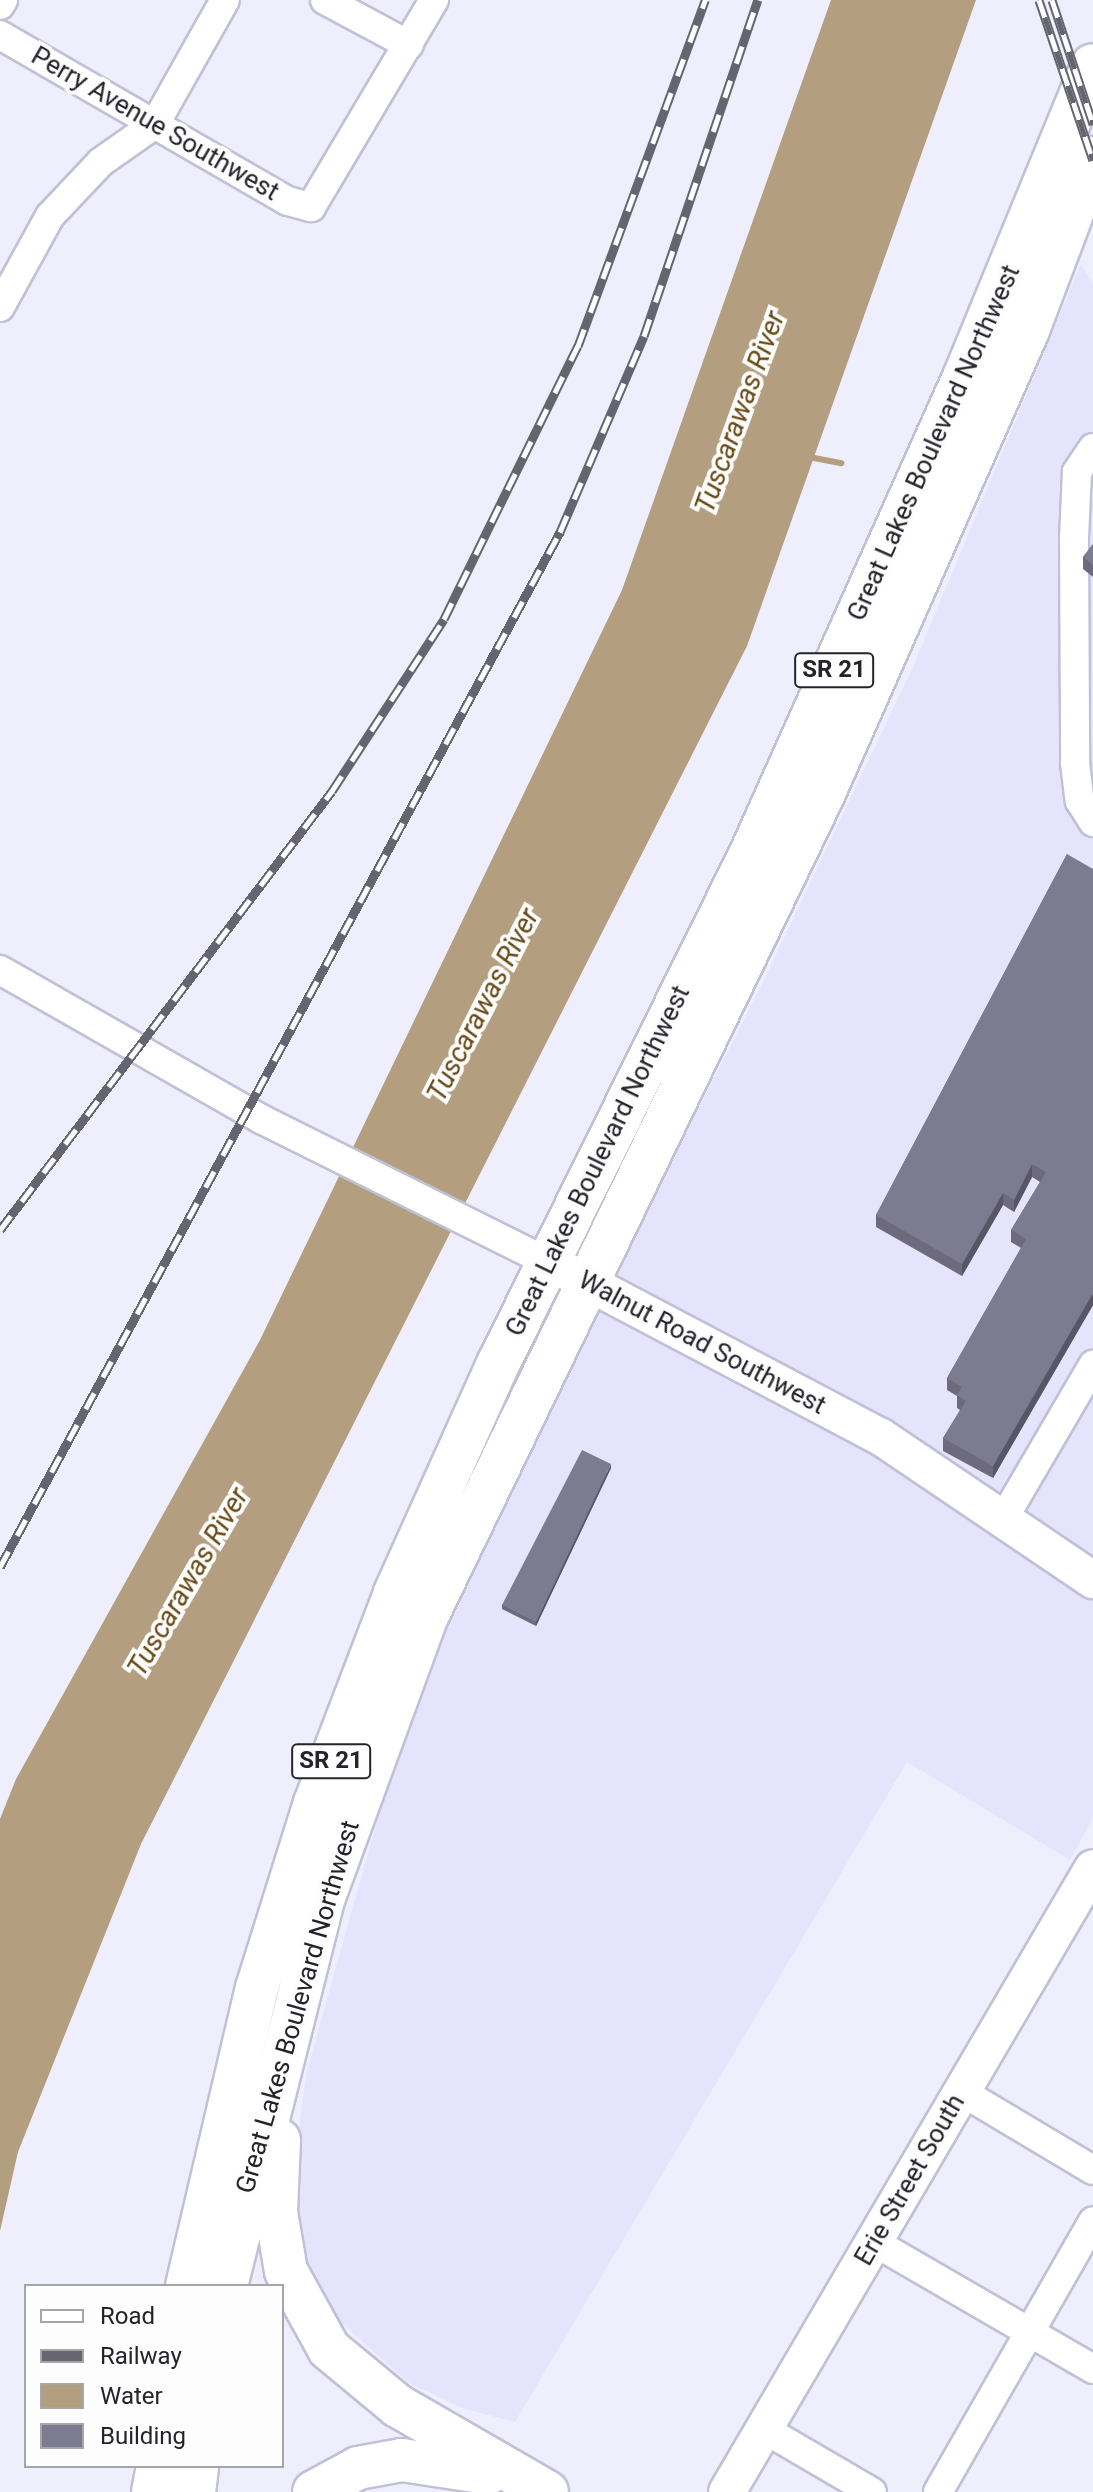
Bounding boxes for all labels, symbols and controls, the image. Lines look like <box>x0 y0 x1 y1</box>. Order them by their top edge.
street label: Perry Avenue Southwest <box>26 40 284 208</box>
street label: Great Lakes Boulevard Northwest <box>841 260 1027 626</box>
water label: Tuscarawas River <box>688 307 792 517</box>
road number: SR 21 <box>794 650 874 690</box>
water label: Tuscarawas River <box>420 903 546 1107</box>
street label: Great Lakes Boulevard Northwest <box>499 981 697 1341</box>
street label: Walnut Road Southwest <box>573 1265 831 1421</box>
water label: Tuscarawas River <box>120 1482 256 1682</box>
road number: SR 21 <box>291 1741 371 1781</box>
street label: Great Lakes Boulevard Northwest <box>230 1817 366 2197</box>
street label: Erie Street South <box>848 2089 972 2271</box>
legend <box>24 2284 284 2468</box>
text: Road <box>100 2302 155 2330</box>
text: Railway <box>100 2342 182 2370</box>
text: Water <box>100 2382 163 2410</box>
text: Building <box>100 2422 186 2450</box>

